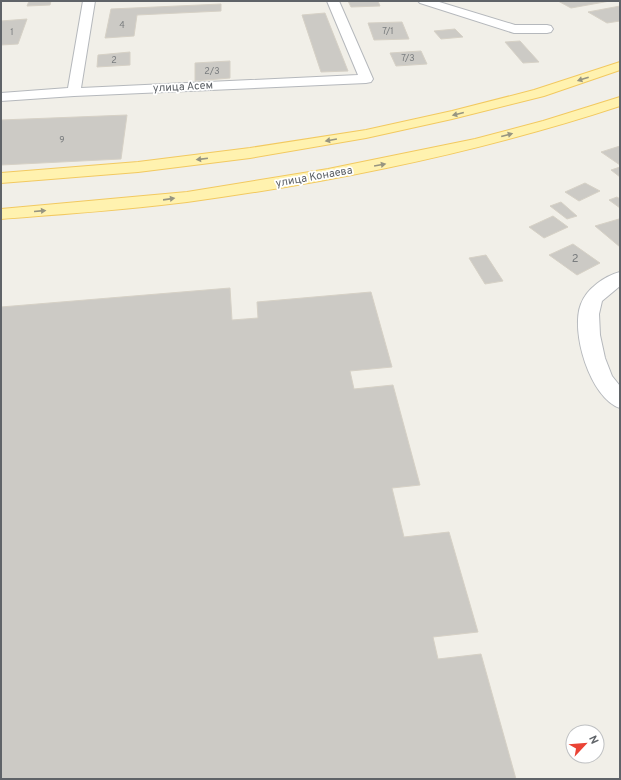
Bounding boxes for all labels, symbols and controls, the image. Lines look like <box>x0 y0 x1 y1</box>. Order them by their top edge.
house number: 4 <box>119 20 125 31</box>
house number: 7/1 <box>382 26 394 37</box>
house number: 1 <box>10 27 14 38</box>
house number: 7/3 <box>401 53 415 64</box>
house number: 2 <box>111 55 117 66</box>
house number: 2/3 <box>204 66 220 77</box>
one-way arrow <box>577 76 589 82</box>
street label: улица Асем <box>153 78 213 96</box>
one-way arrow <box>452 111 464 117</box>
one-way arrow <box>501 132 513 138</box>
house number: 9 <box>59 135 65 146</box>
one-way arrow <box>325 137 337 143</box>
one-way arrow <box>196 156 208 162</box>
one-way arrow <box>374 162 387 168</box>
street label: улица Конаева <box>274 163 354 191</box>
one-way arrow <box>163 195 175 202</box>
one-way arrow <box>34 208 46 215</box>
house number: 2 <box>572 252 578 266</box>
north arrow <box>565 724 605 764</box>
text: N <box>585 733 601 747</box>

